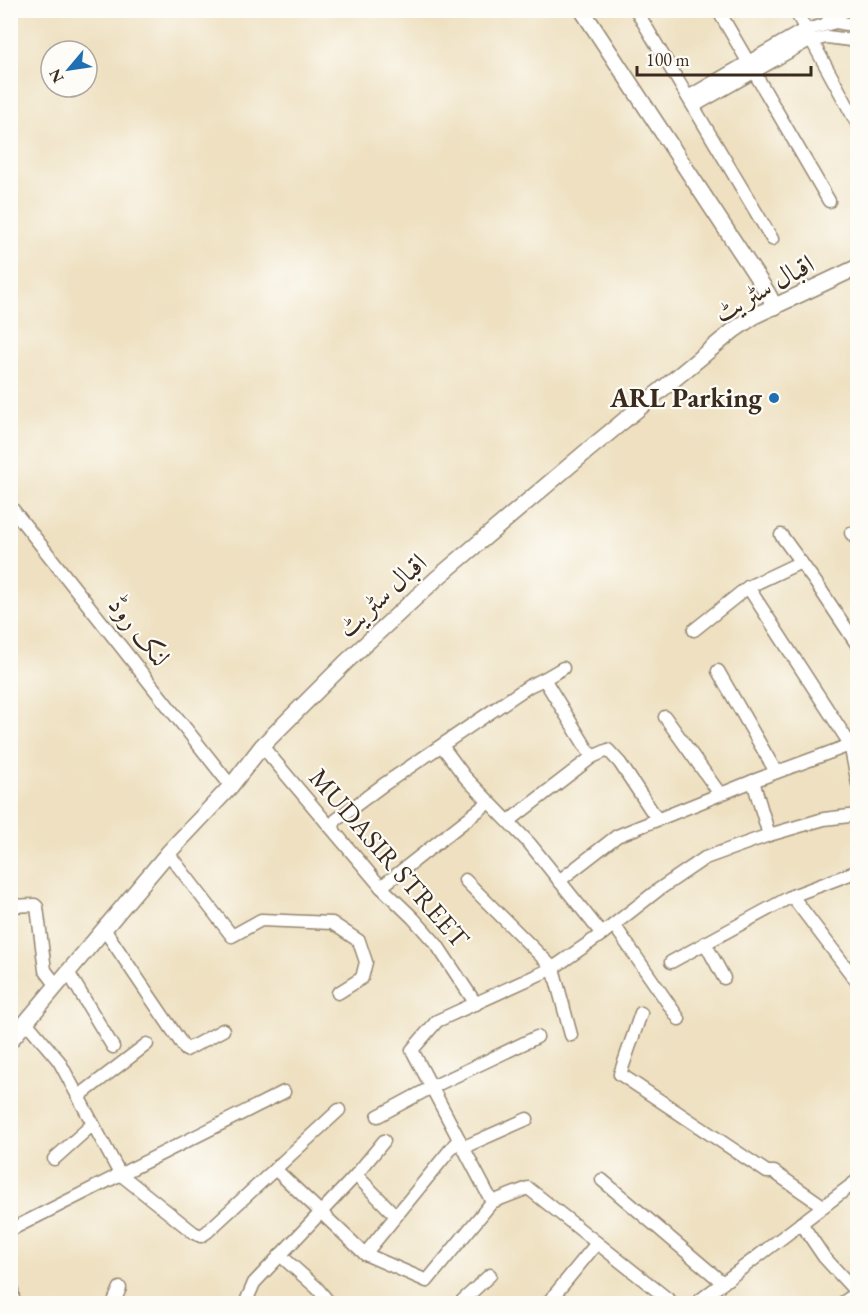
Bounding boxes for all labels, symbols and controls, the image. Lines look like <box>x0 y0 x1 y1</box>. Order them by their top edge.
north arrow <box>39 39 99 99</box>
scale bar <box>637 39 811 77</box>
text: 100 m <box>646 48 690 71</box>
text: N <box>44 65 69 87</box>
street label: اقبال سٹریٹ <box>707 246 820 329</box>
place label: ARL Parking <box>609 380 762 415</box>
marker: ARL Parking <box>767 391 781 405</box>
street label: اقبال سٹریٹ <box>329 545 434 644</box>
street label: لنک روڈ <box>101 588 178 673</box>
street label: MUDASIR STREET <box>302 760 478 956</box>

